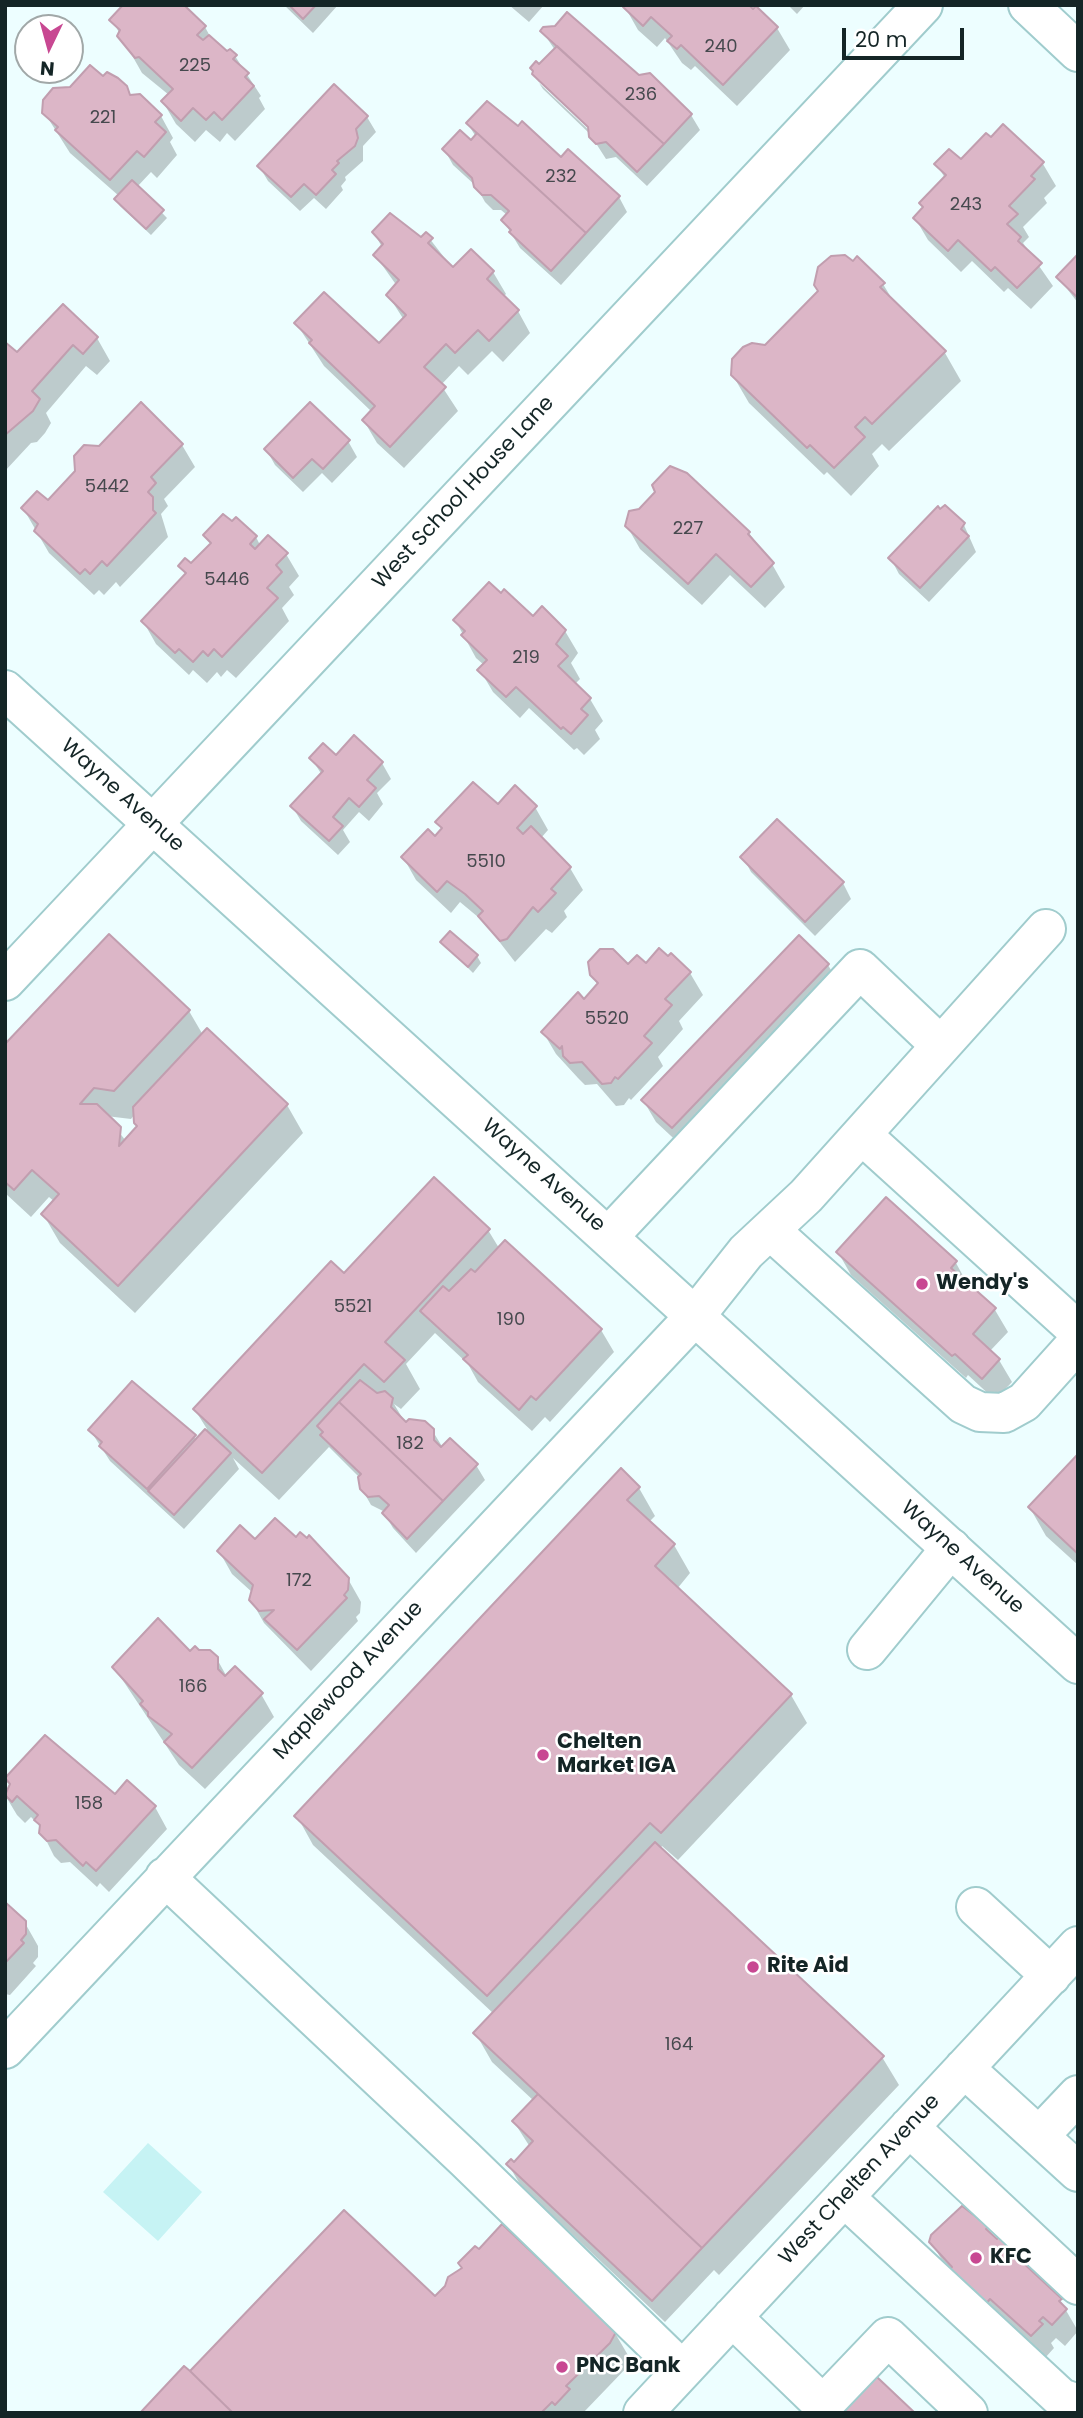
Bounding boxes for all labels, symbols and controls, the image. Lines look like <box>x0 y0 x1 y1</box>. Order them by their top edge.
north arrow <box>14 14 84 84</box>
scale bar <box>845 14 968 58</box>
text: 20 m <box>855 25 908 54</box>
house number: 240 <box>705 36 737 58</box>
text: N <box>39 54 56 82</box>
house number: 225 <box>179 55 211 77</box>
house number: 236 <box>625 84 657 106</box>
house number: 221 <box>90 107 116 129</box>
house number: 232 <box>545 166 577 188</box>
house number: 243 <box>950 194 982 216</box>
street label: West School House Lane <box>368 391 560 595</box>
house number: 5442 <box>85 476 129 498</box>
house number: 227 <box>673 518 703 540</box>
house number: 5446 <box>204 569 250 591</box>
house number: 219 <box>512 647 540 669</box>
street label: Wayne Avenue <box>55 734 189 858</box>
house number: 5510 <box>466 851 506 873</box>
house number: 5520 <box>585 1008 629 1030</box>
street label: Wayne Avenue <box>476 1114 610 1238</box>
place label: Wendy's <box>936 1271 1029 1297</box>
marker: Wendy's <box>914 1276 930 1292</box>
house number: 5521 <box>334 1296 372 1318</box>
house number: 190 <box>497 1309 525 1331</box>
house number: 182 <box>396 1433 424 1455</box>
street label: Wayne Avenue <box>895 1496 1029 1620</box>
house number: 172 <box>286 1570 312 1592</box>
street label: Maplewood Avenue <box>269 1597 429 1765</box>
house number: 166 <box>179 1676 207 1698</box>
place label: Chelten Market IGA <box>557 1730 676 1780</box>
marker: Chelten Market IGA <box>535 1747 551 1763</box>
house number: 158 <box>75 1793 103 1815</box>
place label: Rite Aid <box>767 1954 849 1980</box>
marker: Rite Aid <box>745 1959 761 1975</box>
house number: 164 <box>665 2034 693 2056</box>
street label: West Chelten Avenue <box>774 2089 946 2271</box>
place label: KFC <box>990 2245 1032 2271</box>
marker: KFC <box>968 2250 984 2266</box>
place label: PNC Bank <box>576 2354 681 2380</box>
marker: PNC Bank <box>554 2359 570 2375</box>

